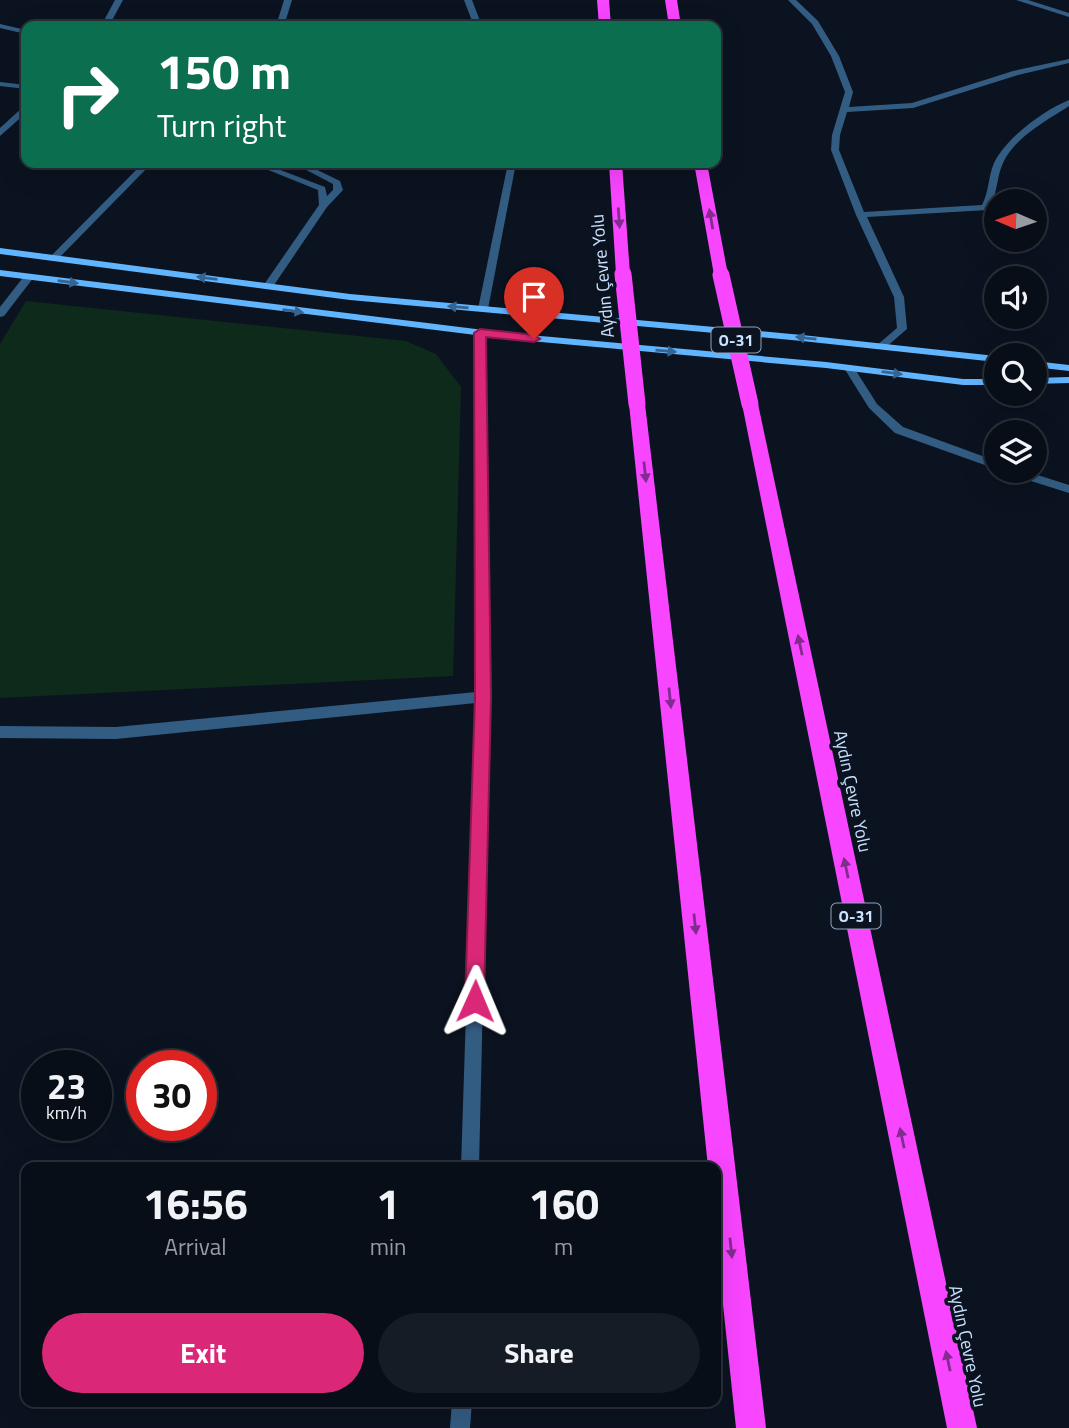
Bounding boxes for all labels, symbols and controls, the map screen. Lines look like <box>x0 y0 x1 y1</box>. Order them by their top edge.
text: 150 m <box>157 33 291 108</box>
icon: right <box>42 49 133 140</box>
text: Turn right <box>157 101 286 149</box>
north arrow <box>984 189 1046 252</box>
map controls <box>984 189 1047 483</box>
one-way arrow <box>614 208 625 230</box>
one-way arrow <box>705 208 716 230</box>
street label: Aydın Çevre Yolu <box>583 213 621 339</box>
button: sound <box>984 266 1047 329</box>
pin <box>504 267 564 339</box>
one-way arrow <box>196 272 218 283</box>
one-way arrow <box>57 277 79 288</box>
icon: arrive <box>515 278 553 316</box>
one-way arrow <box>446 301 468 312</box>
one-way arrow <box>282 306 304 317</box>
road number: O-31 <box>712 328 760 352</box>
one-way arrow <box>795 332 817 343</box>
button: search <box>984 343 1047 406</box>
one-way arrow <box>655 345 677 356</box>
one-way arrow <box>881 368 903 379</box>
button: layers <box>984 420 1047 483</box>
one-way arrow <box>639 461 650 483</box>
one-way arrow <box>794 634 805 656</box>
one-way arrow <box>665 687 676 709</box>
street label: Aydın Çevre Yolu <box>827 728 879 854</box>
one-way arrow <box>840 857 851 879</box>
road number: O-31 <box>832 904 880 928</box>
one-way arrow <box>690 913 701 935</box>
position arrow <box>438 964 512 1038</box>
speed limit sign: 30 <box>126 1050 217 1141</box>
text: 23 <box>47 1059 86 1113</box>
text: km/h <box>46 1099 87 1126</box>
one-way arrow <box>896 1127 907 1149</box>
text: 16:56 <box>143 1171 248 1235</box>
text: 1 <box>376 1171 400 1235</box>
text: 160 <box>528 1171 599 1235</box>
text: Arrival <box>164 1229 227 1264</box>
text: min <box>370 1229 406 1264</box>
text: m <box>554 1229 573 1264</box>
one-way arrow <box>726 1237 737 1259</box>
street label: Aydın Çevre Yolu <box>942 1283 994 1409</box>
button: Exit <box>42 1313 364 1393</box>
button: Share <box>378 1313 700 1393</box>
one-way arrow <box>942 1350 953 1372</box>

